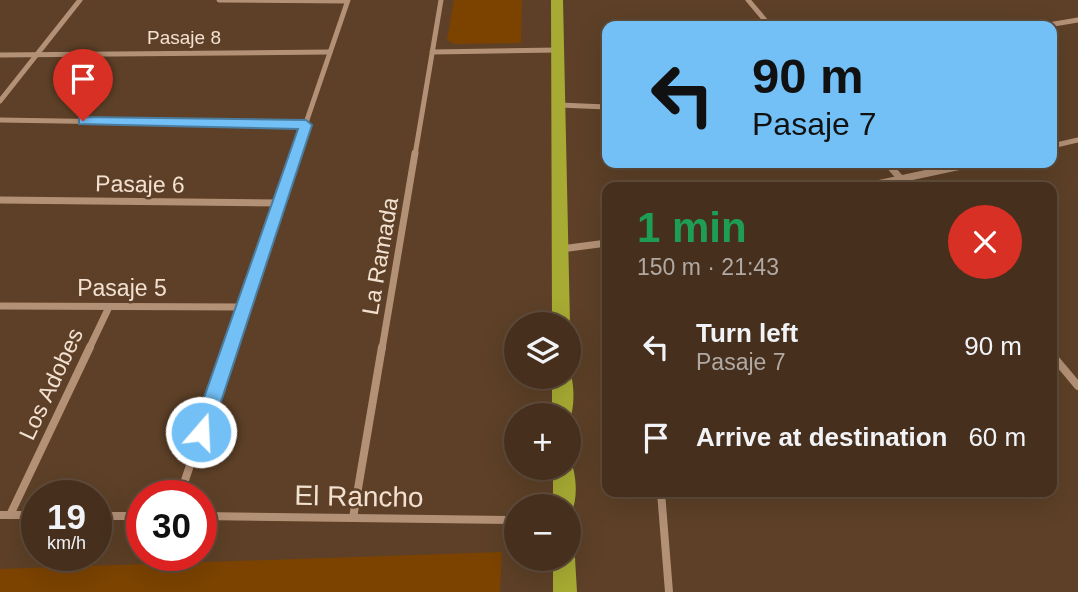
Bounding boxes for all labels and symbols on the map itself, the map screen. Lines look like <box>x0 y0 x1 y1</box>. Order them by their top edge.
street label: Pasaje 8 <box>147 27 221 48</box>
pin <box>53 49 113 121</box>
street label: Pasaje 6 <box>95 170 185 198</box>
street label: La Ramada <box>357 195 403 317</box>
street label: Pasaje 5 <box>77 275 167 301</box>
street label: Los Adobes <box>14 324 88 444</box>
position arrow <box>164 395 238 469</box>
speed limit sign: 30 <box>126 480 217 571</box>
street label: El Rancho <box>294 480 424 513</box>

